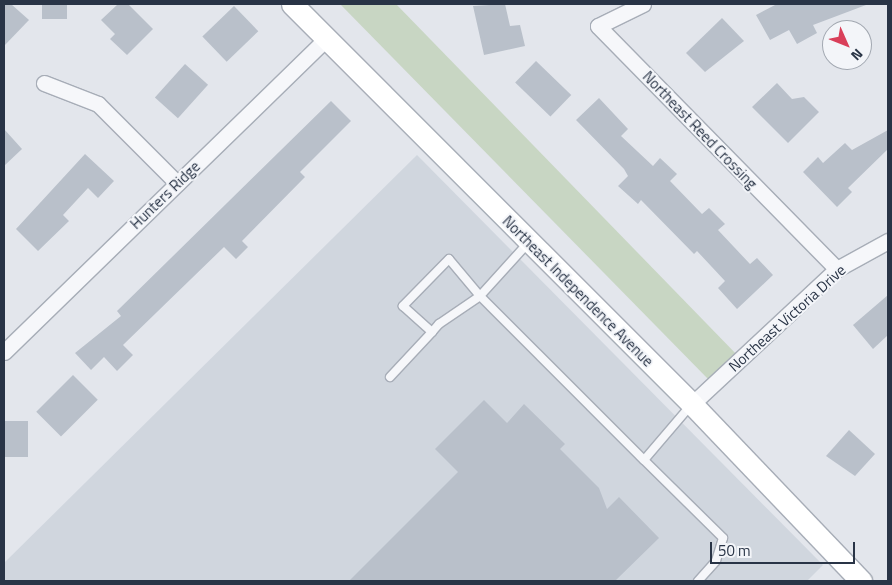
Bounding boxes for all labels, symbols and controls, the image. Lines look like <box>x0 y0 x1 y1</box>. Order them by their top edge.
north arrow <box>822 20 872 70</box>
text: N <box>847 44 868 66</box>
street label: Northeast Reed Crossing <box>639 67 761 193</box>
street label: Hunters Ridge <box>126 157 204 233</box>
street label: Northeast Independence Avenue <box>499 212 657 370</box>
street label: Northeast Victoria Drive <box>725 261 849 375</box>
scale bar <box>712 532 857 564</box>
text: 50 m <box>718 539 751 562</box>

